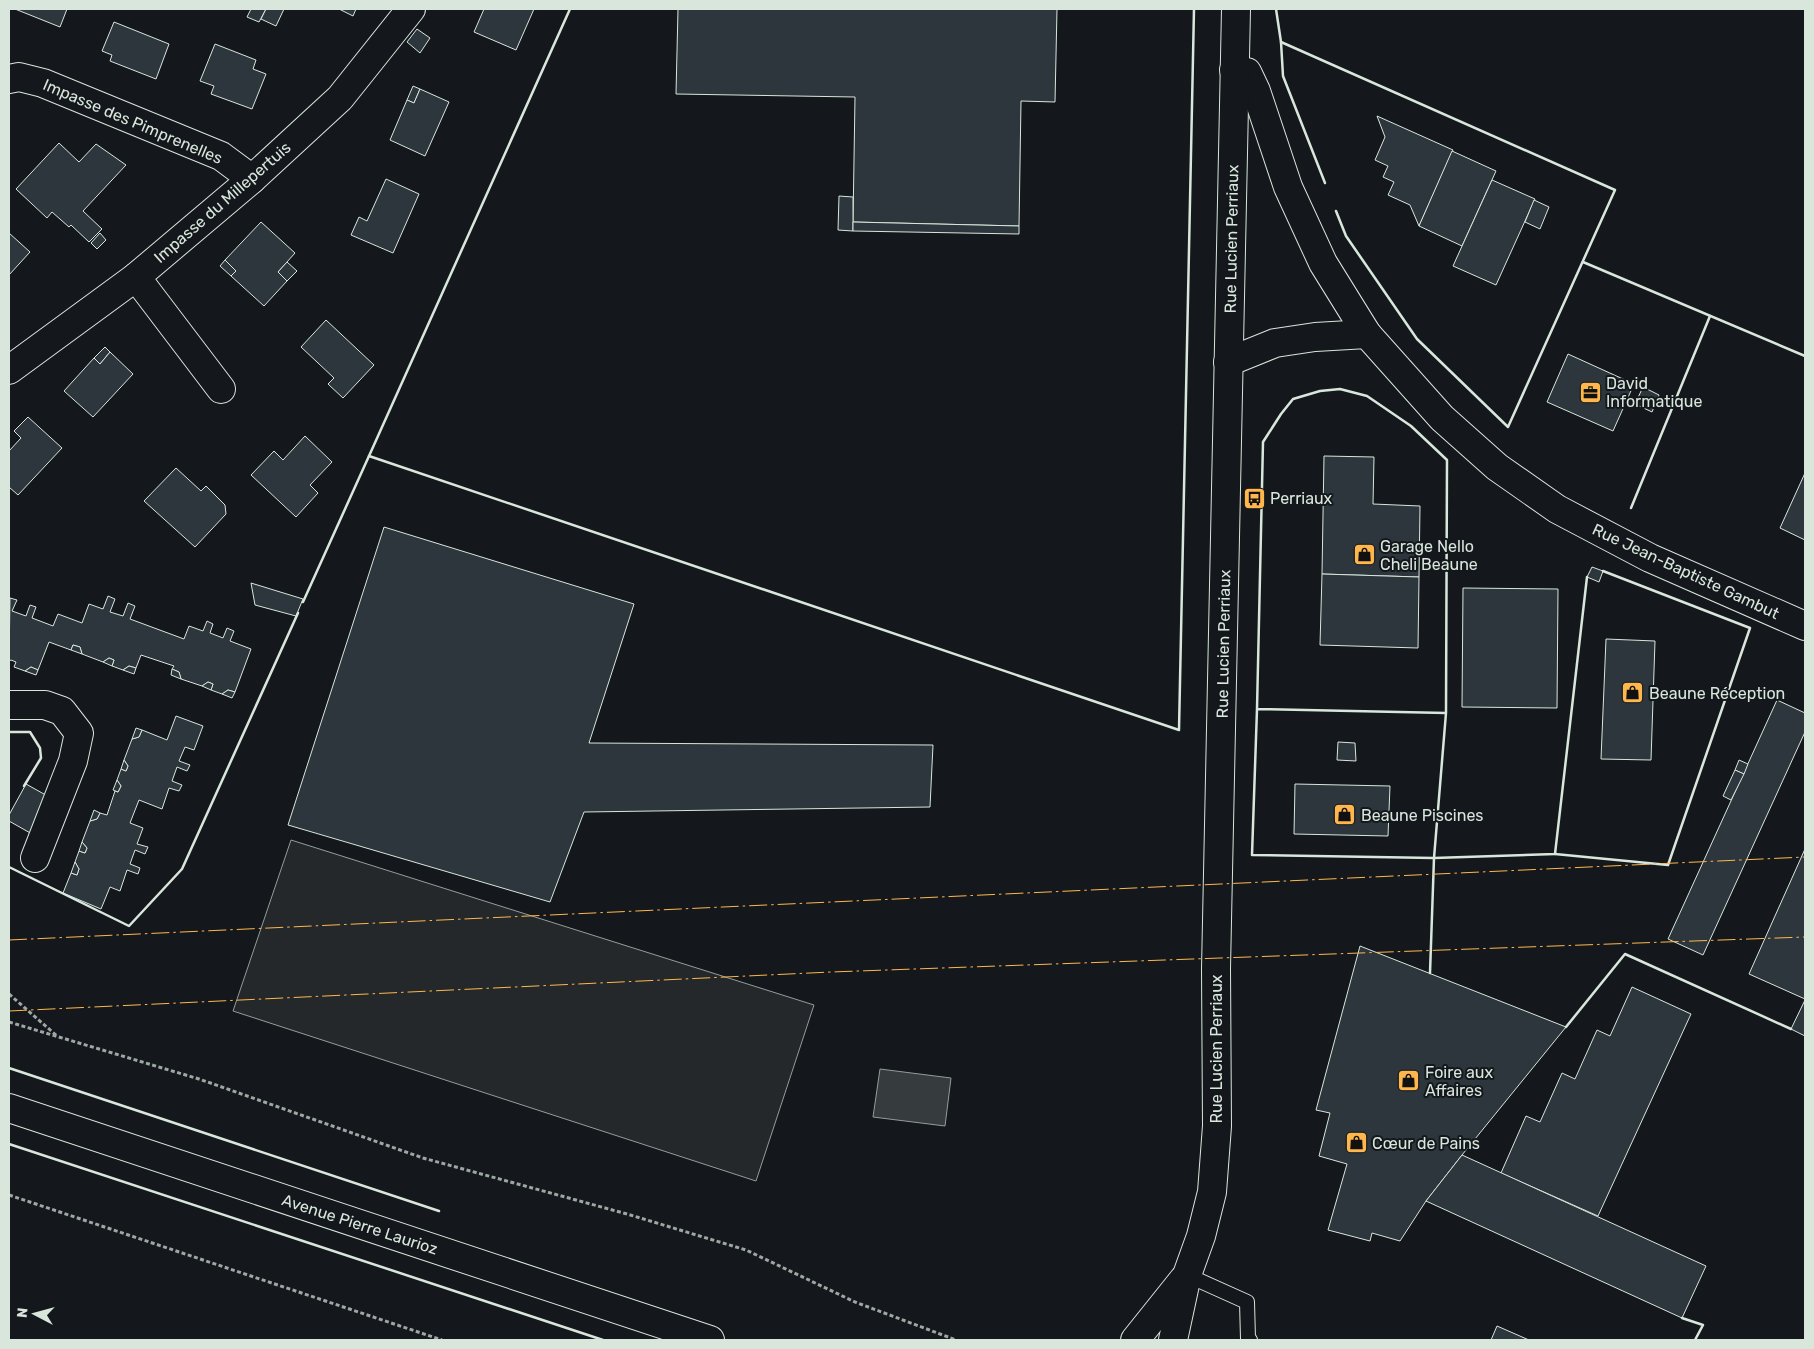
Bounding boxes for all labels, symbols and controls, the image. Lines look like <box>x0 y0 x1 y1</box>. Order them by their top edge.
street label: Impasse des Pimprenelles <box>40 75 225 168</box>
street label: Impasse du Millepertuis <box>150 138 295 267</box>
street label: Rue Lucien Perriaux <box>1221 164 1242 314</box>
place label: David Informatique <box>1606 374 1702 411</box>
office icon: David Informatique <box>1578 380 1602 404</box>
bus stop icon: Perriaux <box>1242 486 1266 510</box>
place label: Perriaux <box>1270 489 1333 508</box>
street label: Rue Jean-Baptiste Gambut <box>1589 520 1782 623</box>
place label: Garage Nello Cheli Beaune <box>1380 537 1478 574</box>
shop icon: Garage Nello Cheli Beaune <box>1352 543 1376 567</box>
street label: Rue Lucien Perriaux <box>1213 569 1234 719</box>
shop icon: Beaune Réception <box>1621 681 1645 705</box>
place label: Beaune Réception <box>1649 684 1785 703</box>
shop icon: Beaune Piscines <box>1333 803 1357 827</box>
place label: Beaune Piscines <box>1361 806 1484 825</box>
street label: Rue Lucien Perriaux <box>1207 974 1226 1123</box>
place label: Foire aux Affaires <box>1425 1063 1493 1100</box>
shop icon: Foire aux Affaires <box>1397 1069 1421 1093</box>
shop icon: Cœur de Pains <box>1344 1131 1368 1155</box>
place label: Cœur de Pains <box>1372 1134 1480 1153</box>
street label: Avenue Pierre Laurioz <box>280 1190 440 1259</box>
north arrow <box>10 1289 60 1339</box>
text: N <box>14 1307 32 1319</box>

